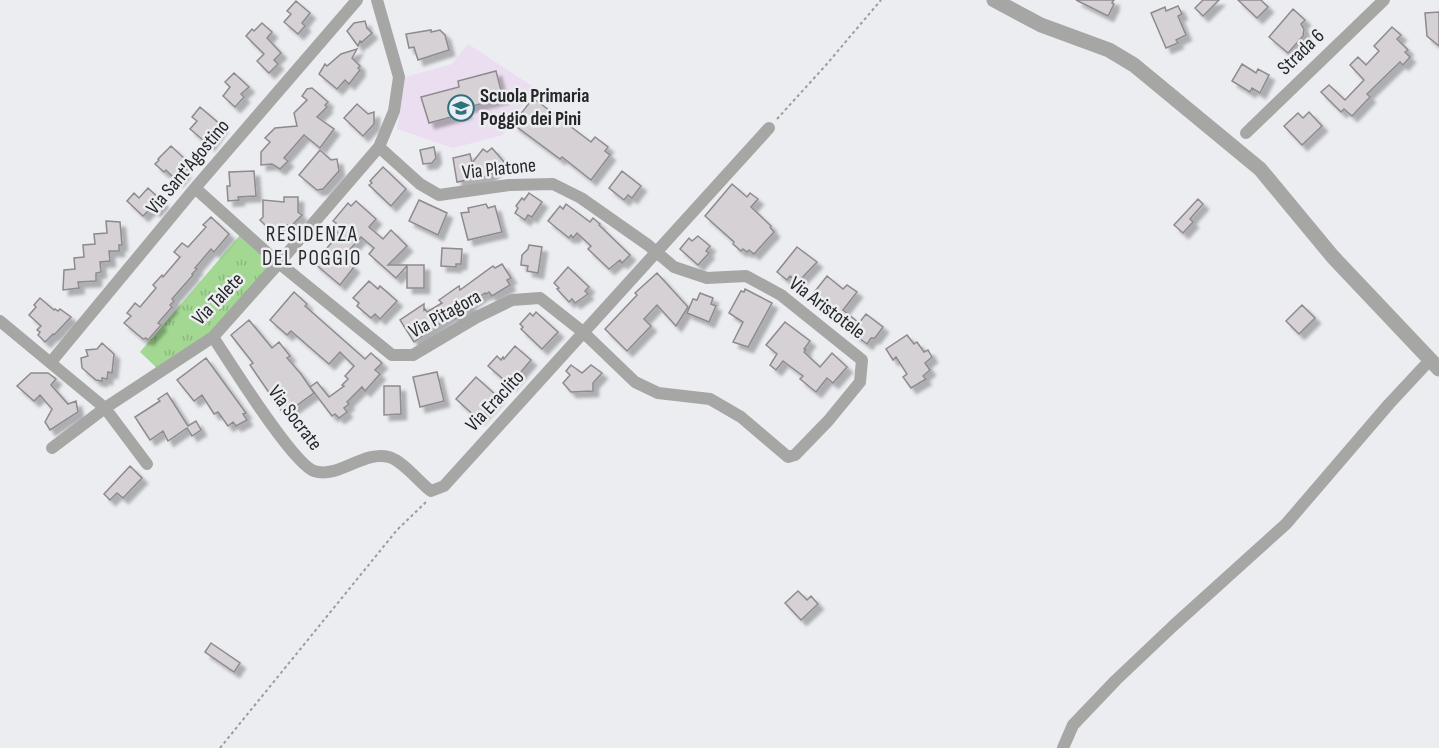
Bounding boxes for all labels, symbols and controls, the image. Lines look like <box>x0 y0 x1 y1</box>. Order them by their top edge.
street label: Strada 6 <box>1273 24 1329 80</box>
place label: Scuola Primaria Poggio dei Pini <box>480 84 589 131</box>
school or university icon: Scuola Primaria Poggio dei Pini <box>446 93 476 123</box>
street label: Via Sant'Agostino <box>141 115 235 219</box>
street label: Via Platone <box>461 153 537 185</box>
district label: RESIDENZA DEL POGGIO <box>262 222 362 271</box>
street label: Via Talete <box>187 268 249 330</box>
street label: Via Aristotele <box>784 272 870 344</box>
street label: Via Pitagora <box>405 284 485 344</box>
street label: Via Eraclito <box>461 365 529 437</box>
street label: Via Socrate <box>263 381 327 455</box>

